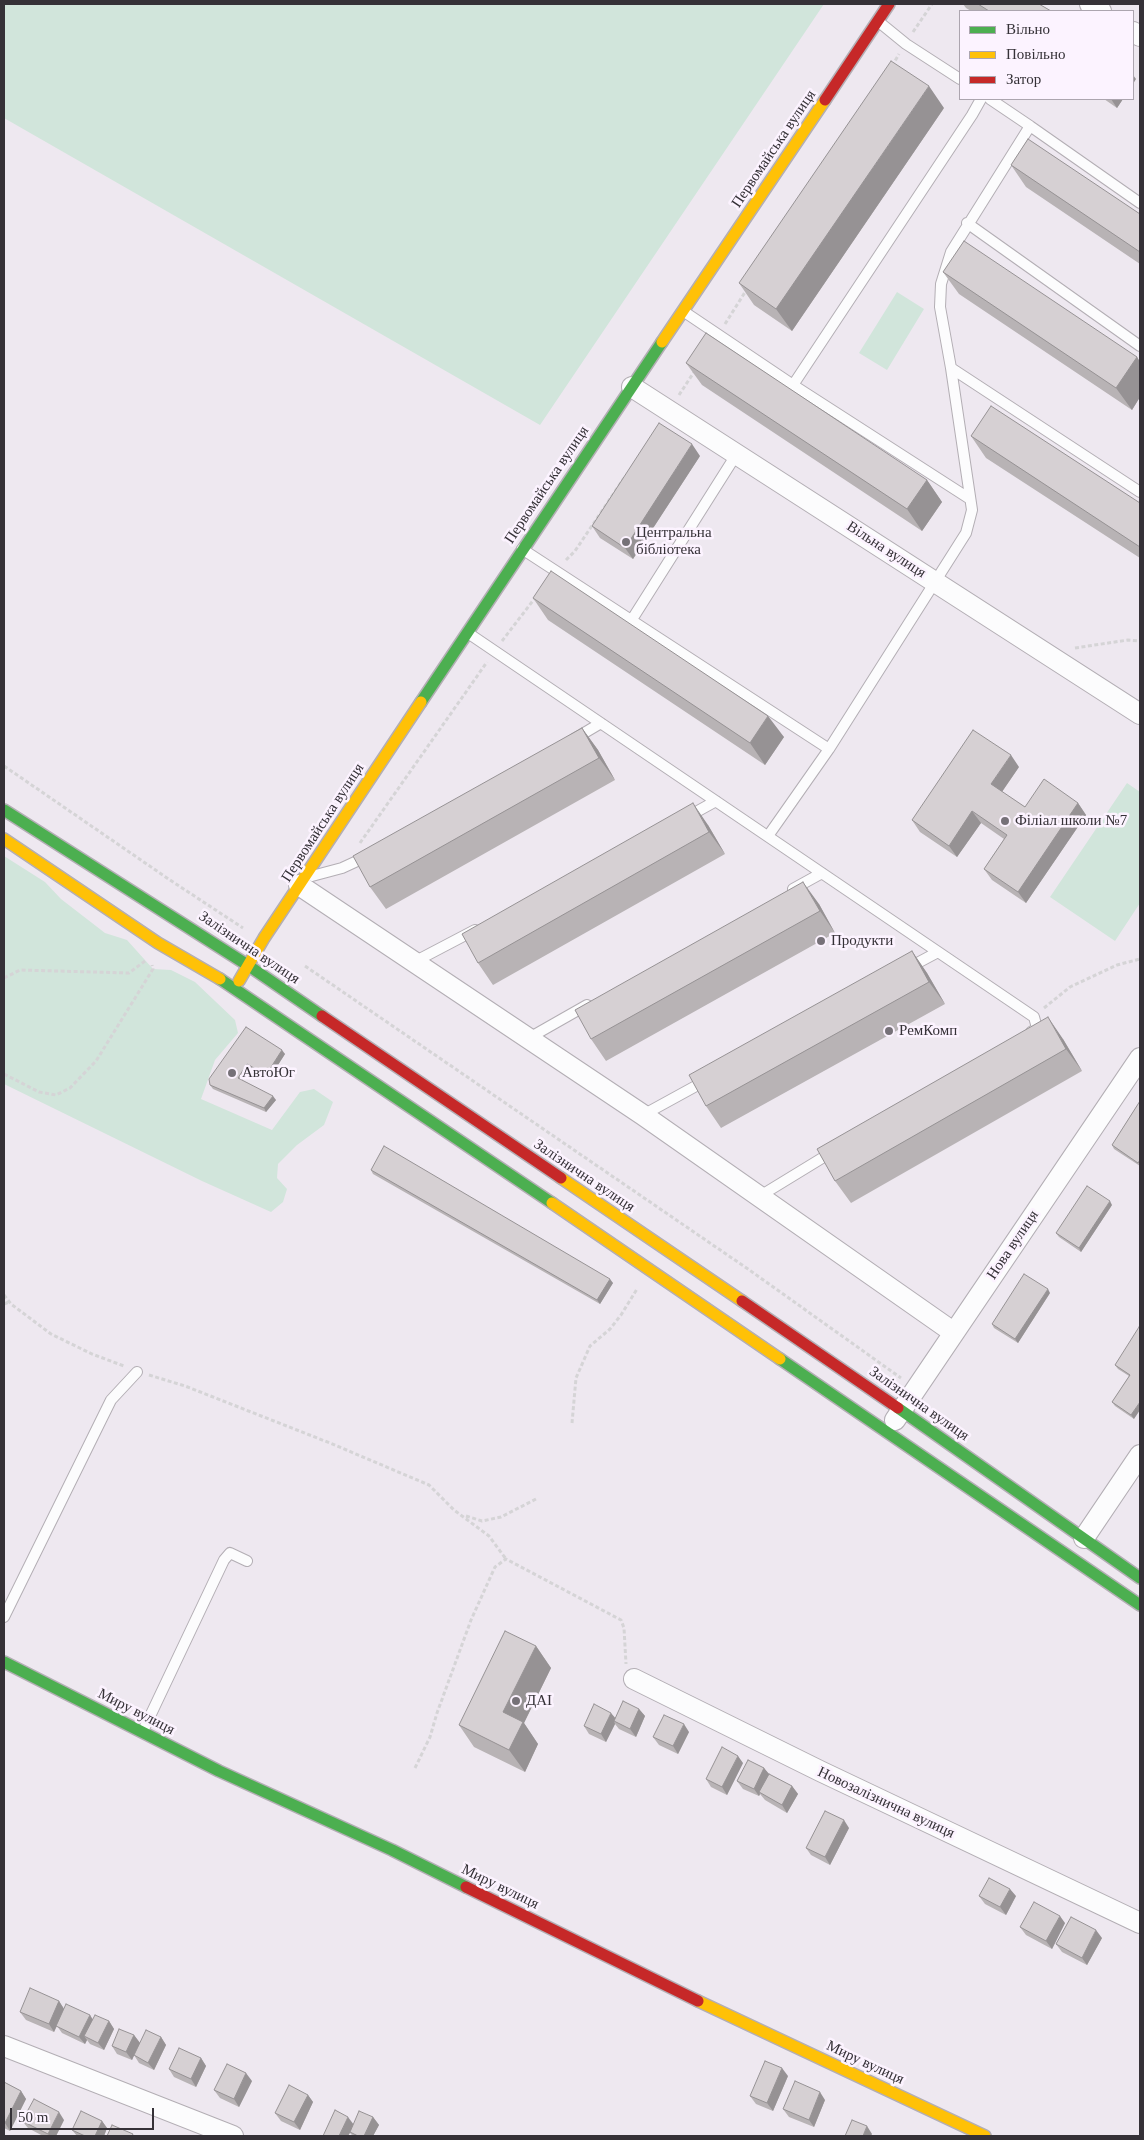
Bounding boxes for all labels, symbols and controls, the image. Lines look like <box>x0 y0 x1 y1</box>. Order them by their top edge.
legend <box>959 10 1134 100</box>
text: Вільно <box>1006 21 1050 37</box>
text: Повільно <box>1006 46 1065 62</box>
text: Затор <box>1006 71 1041 87</box>
street label: Первомайська вулиця <box>728 87 820 211</box>
street label: Первомайська вулиця <box>501 423 593 547</box>
street label: Вільна вулиця <box>843 518 929 582</box>
place label: Центральна бібліотека <box>636 524 712 559</box>
marker: Центральна бібліотека <box>620 536 632 548</box>
street label: Первомайська вулиця <box>278 760 368 886</box>
place label: Філіал школи №7 <box>1015 812 1127 830</box>
marker: Філіал школи №7 <box>999 815 1011 827</box>
street label: Залізнична вулиця <box>195 908 303 988</box>
place label: Продукти <box>831 932 893 950</box>
marker: Продукти <box>815 935 827 947</box>
place label: РемКомп <box>899 1022 957 1040</box>
marker: РемКомп <box>883 1025 895 1037</box>
place label: АвтоЮг <box>242 1064 295 1082</box>
marker: АвтоЮг <box>226 1067 238 1079</box>
street label: Залізнична вулиця <box>530 1136 638 1216</box>
street label: Нова вулиця <box>983 1207 1043 1283</box>
street label: Залізнична вулиця <box>866 1363 972 1445</box>
street label: Миру вулиця <box>95 1685 177 1739</box>
place label: ДАІ <box>526 1692 552 1710</box>
marker: ДАІ <box>510 1695 522 1707</box>
street label: Новозалізнична вулиця <box>815 1763 957 1843</box>
street label: Миру вулиця <box>458 1861 542 1913</box>
street label: Миру вулиця <box>823 2037 907 2089</box>
scale bar <box>12 2098 156 2130</box>
text: 50 m <box>18 2109 48 2125</box>

